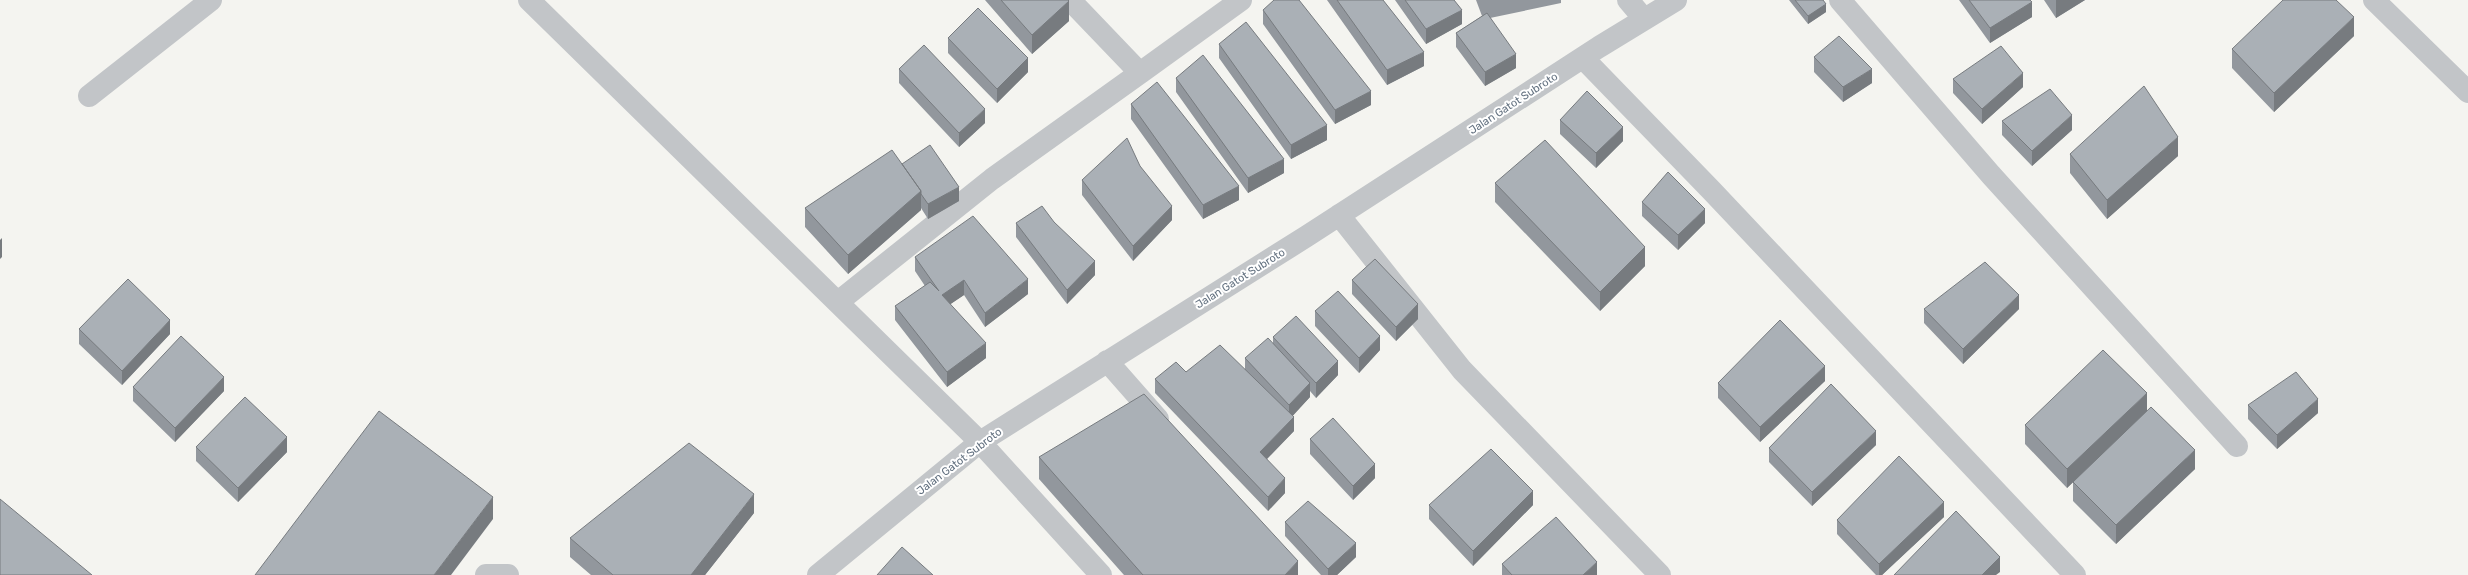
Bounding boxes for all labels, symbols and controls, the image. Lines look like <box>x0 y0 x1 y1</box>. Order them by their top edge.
street label: Jalan Gatot Subroto <box>1466 70 1560 137</box>
street label: Jalan Gatot Subroto <box>1193 246 1287 311</box>
street label: Jalan Gatot Subroto <box>914 425 1004 498</box>

